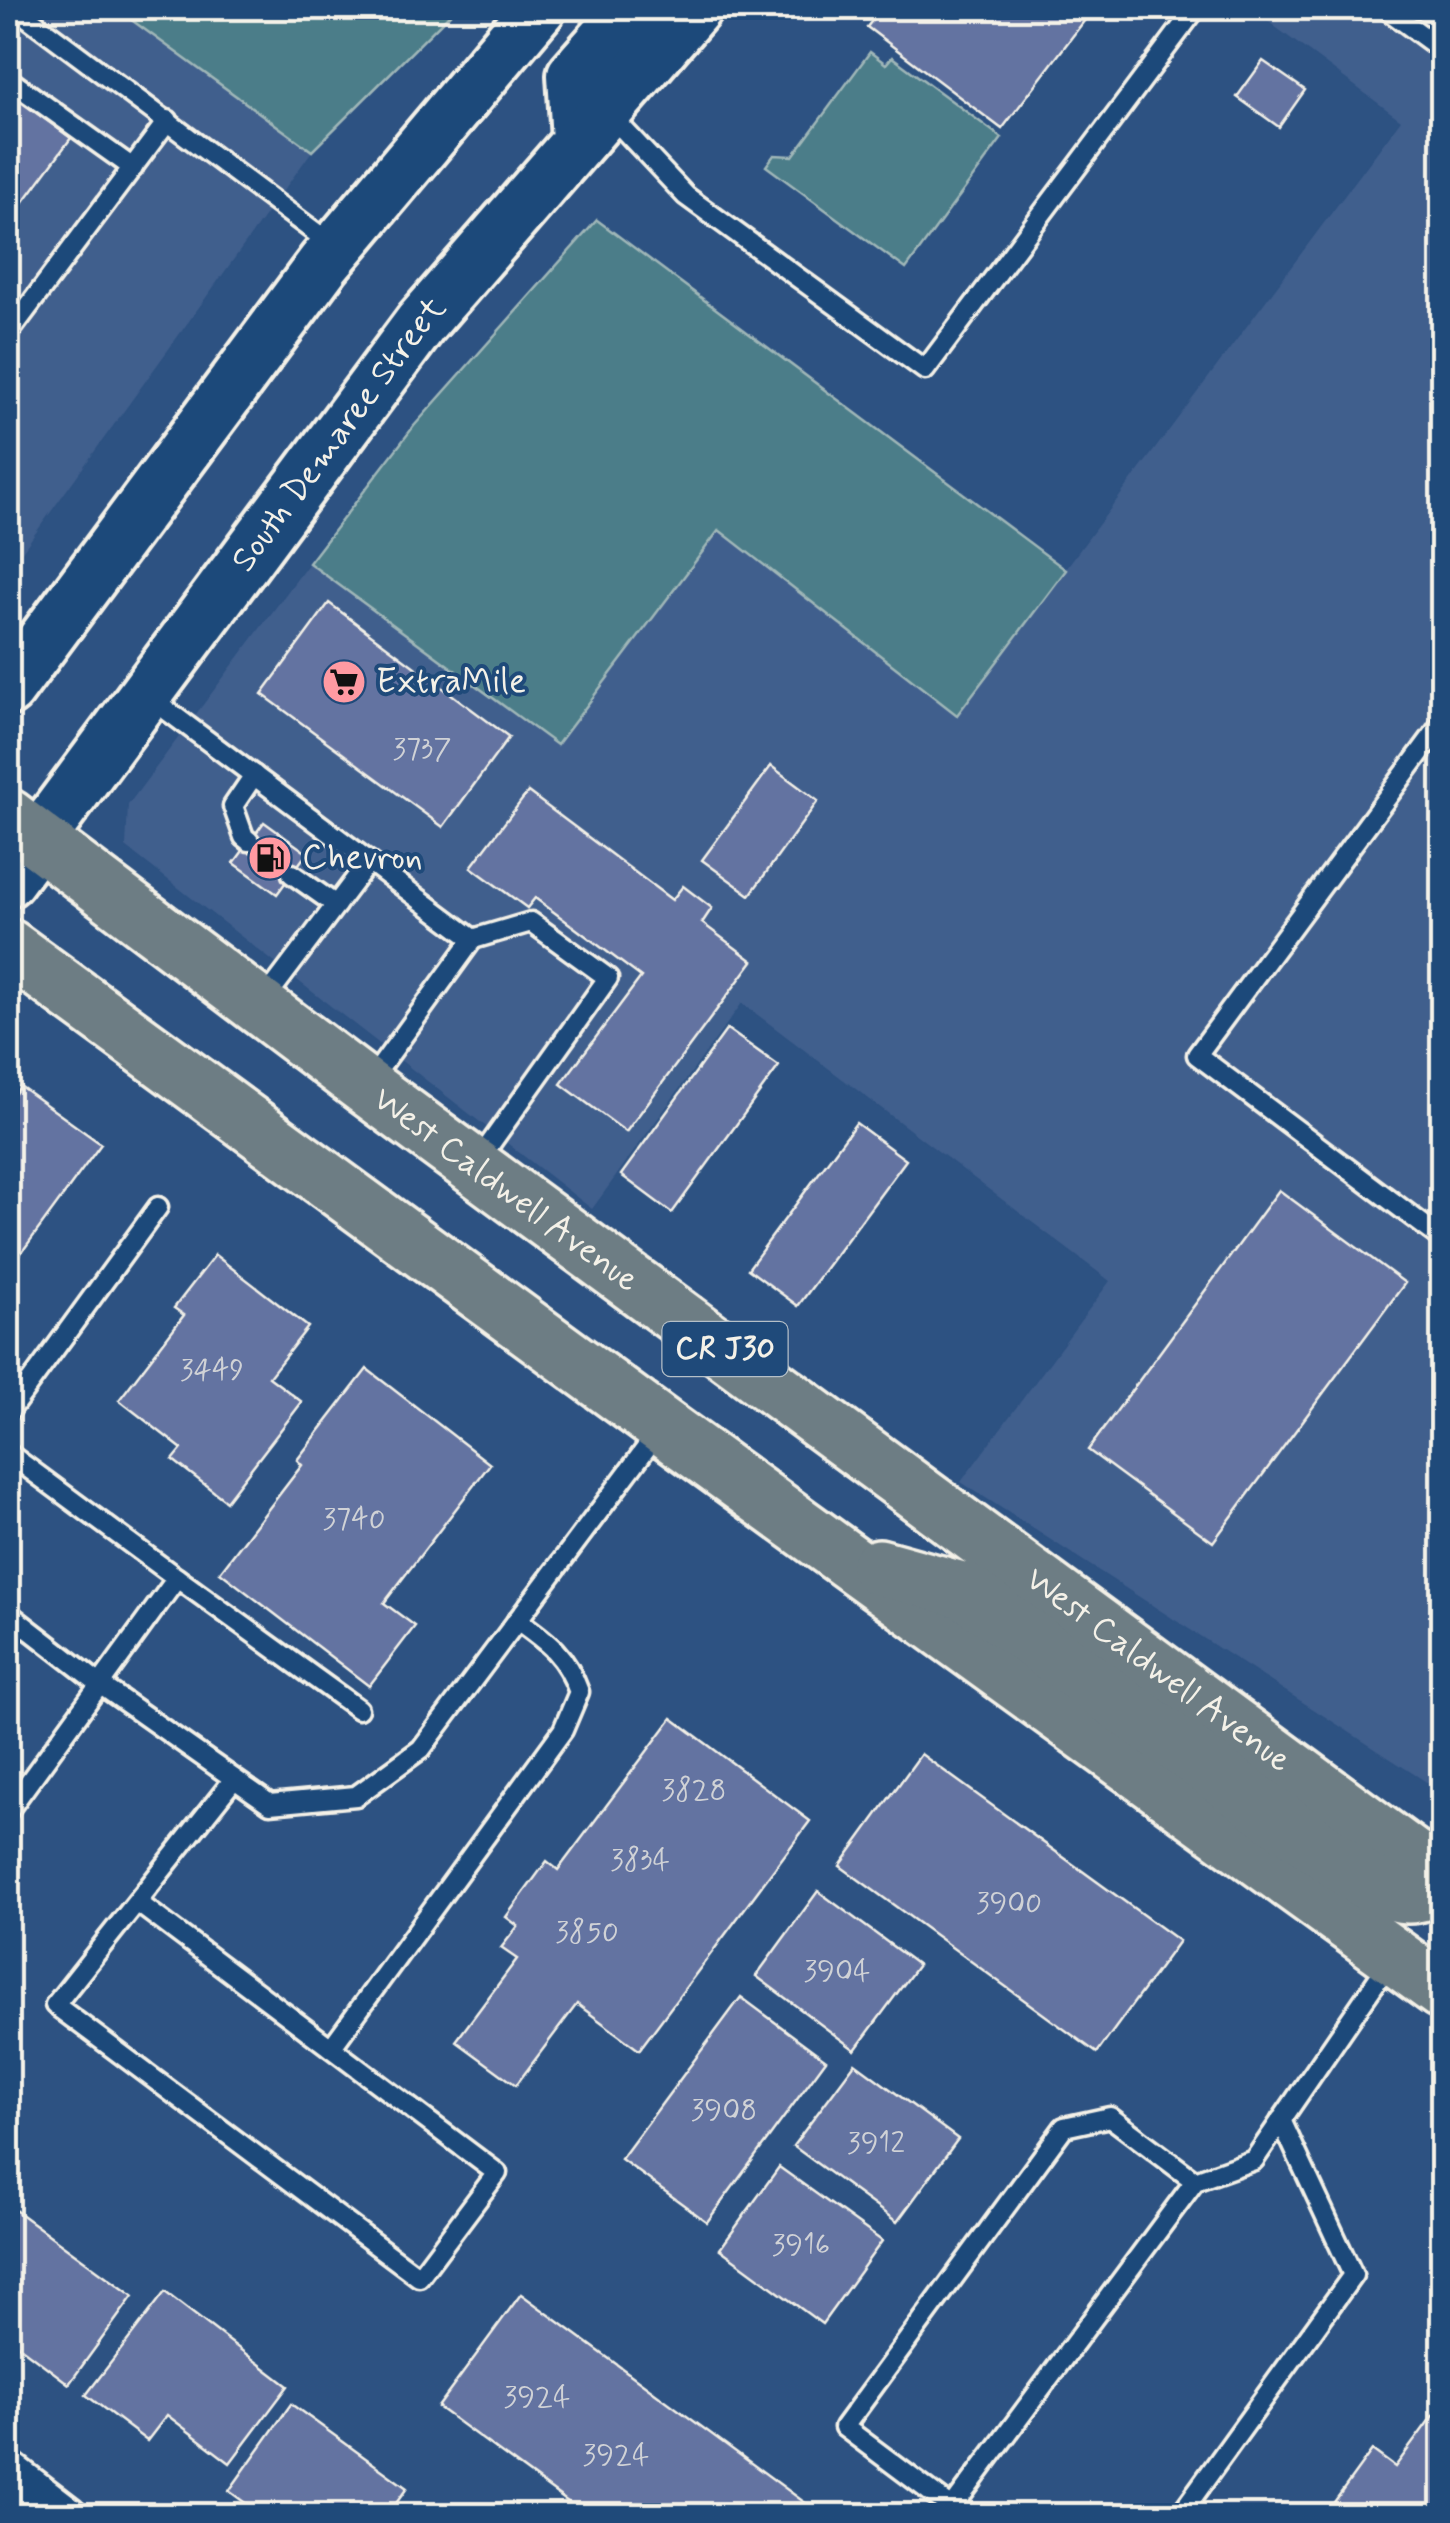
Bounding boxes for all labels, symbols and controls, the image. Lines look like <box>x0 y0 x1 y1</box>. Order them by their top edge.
street label: South Demaree Street <box>221 286 457 582</box>
supermarket icon: ExtraMile <box>321 659 367 705</box>
place label: ExtraMile <box>376 659 526 705</box>
house number: 3737 <box>392 730 452 769</box>
fuel station icon: Chevron <box>247 835 293 881</box>
place label: Chevron <box>302 835 423 881</box>
street label: West Caldwell Avenue <box>363 1077 648 1303</box>
road number: CR J30 <box>662 1322 788 1376</box>
house number: 3449 <box>180 1351 244 1390</box>
house number: 3740 <box>322 1500 386 1539</box>
street label: West Caldwell Avenue <box>1016 1557 1301 1783</box>
house number: 3828 <box>662 1771 726 1810</box>
house number: 3834 <box>610 1841 670 1880</box>
house number: 3900 <box>976 1884 1042 1923</box>
house number: 3850 <box>555 1913 619 1952</box>
house number: 3904 <box>804 1952 870 1991</box>
house number: 3908 <box>691 2091 757 2130</box>
house number: 3912 <box>847 2124 905 2163</box>
house number: 3916 <box>772 2226 830 2265</box>
house number: 3924 <box>504 2378 570 2417</box>
house number: 3924 <box>583 2436 649 2475</box>

